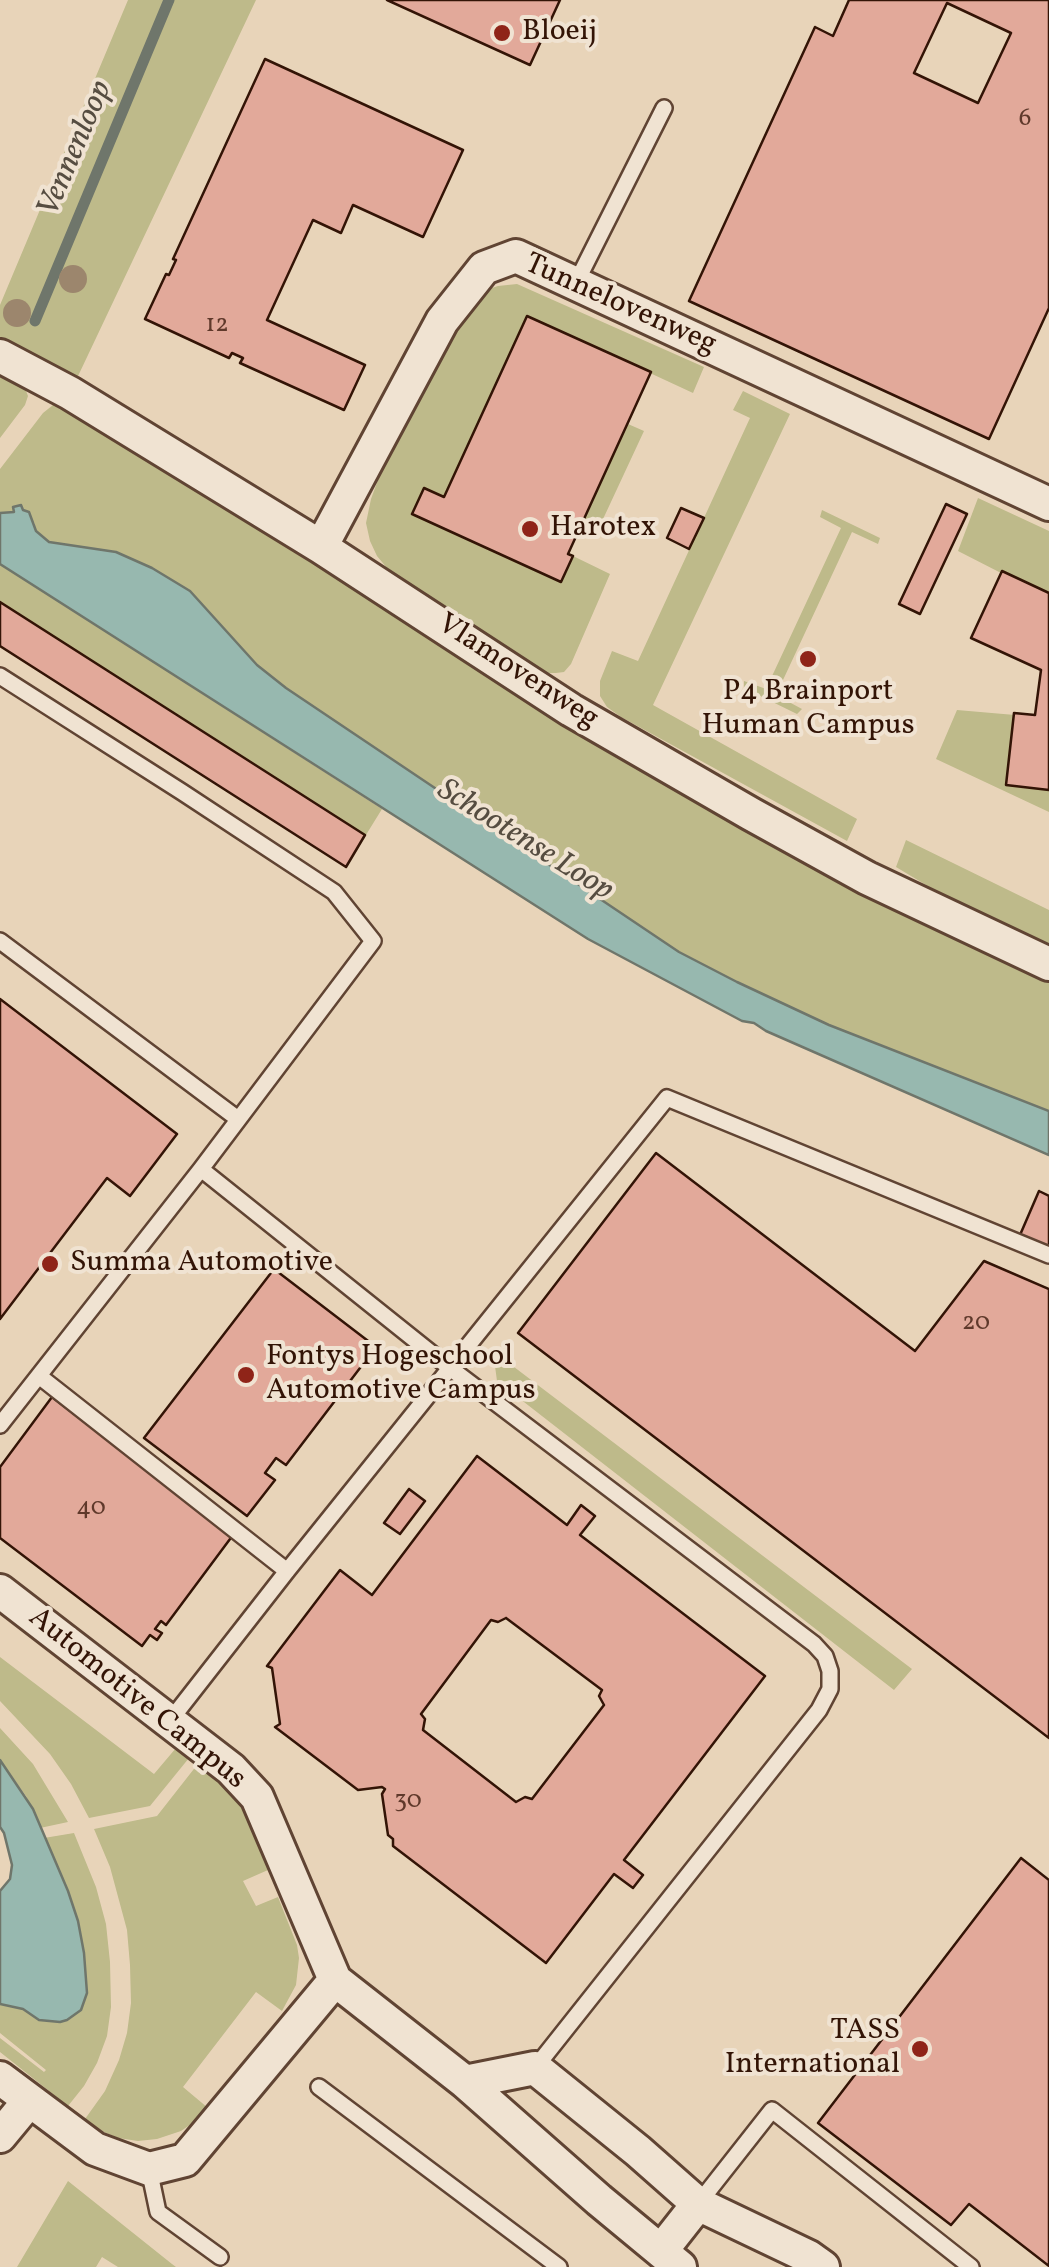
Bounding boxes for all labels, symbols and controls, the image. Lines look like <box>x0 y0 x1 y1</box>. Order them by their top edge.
place label: Bloeij <box>522 15 597 51</box>
marker: Bloeij <box>491 22 513 44</box>
water label: Vennenloop <box>31 76 123 224</box>
house number: 6 <box>1019 105 1031 135</box>
street label: Tunnelovenweg <box>518 248 722 364</box>
house number: 12 <box>205 311 229 341</box>
place label: Harotex <box>550 511 656 547</box>
marker: Harotex <box>519 518 541 540</box>
street label: Vlamovenweg <box>429 607 605 739</box>
marker: P4 Brainport Human Campus <box>797 648 819 670</box>
place label: P4 Brainport Human Campus <box>702 675 914 746</box>
water label: Schootense Loop <box>429 773 619 911</box>
place label: Summa Automotive <box>70 1246 333 1282</box>
marker: Summa Automotive <box>39 1253 61 1275</box>
house number: 20 <box>962 1309 990 1339</box>
place label: Fontys Hogeschool Automotive Campus <box>266 1340 535 1410</box>
marker: Fontys Hogeschool Automotive Campus <box>235 1364 257 1386</box>
house number: 40 <box>76 1494 106 1524</box>
street label: Automotive Campus <box>20 1601 252 1799</box>
house number: 30 <box>394 1787 422 1817</box>
place label: TASS International <box>725 2014 900 2084</box>
marker: TASS International <box>909 2038 931 2060</box>

